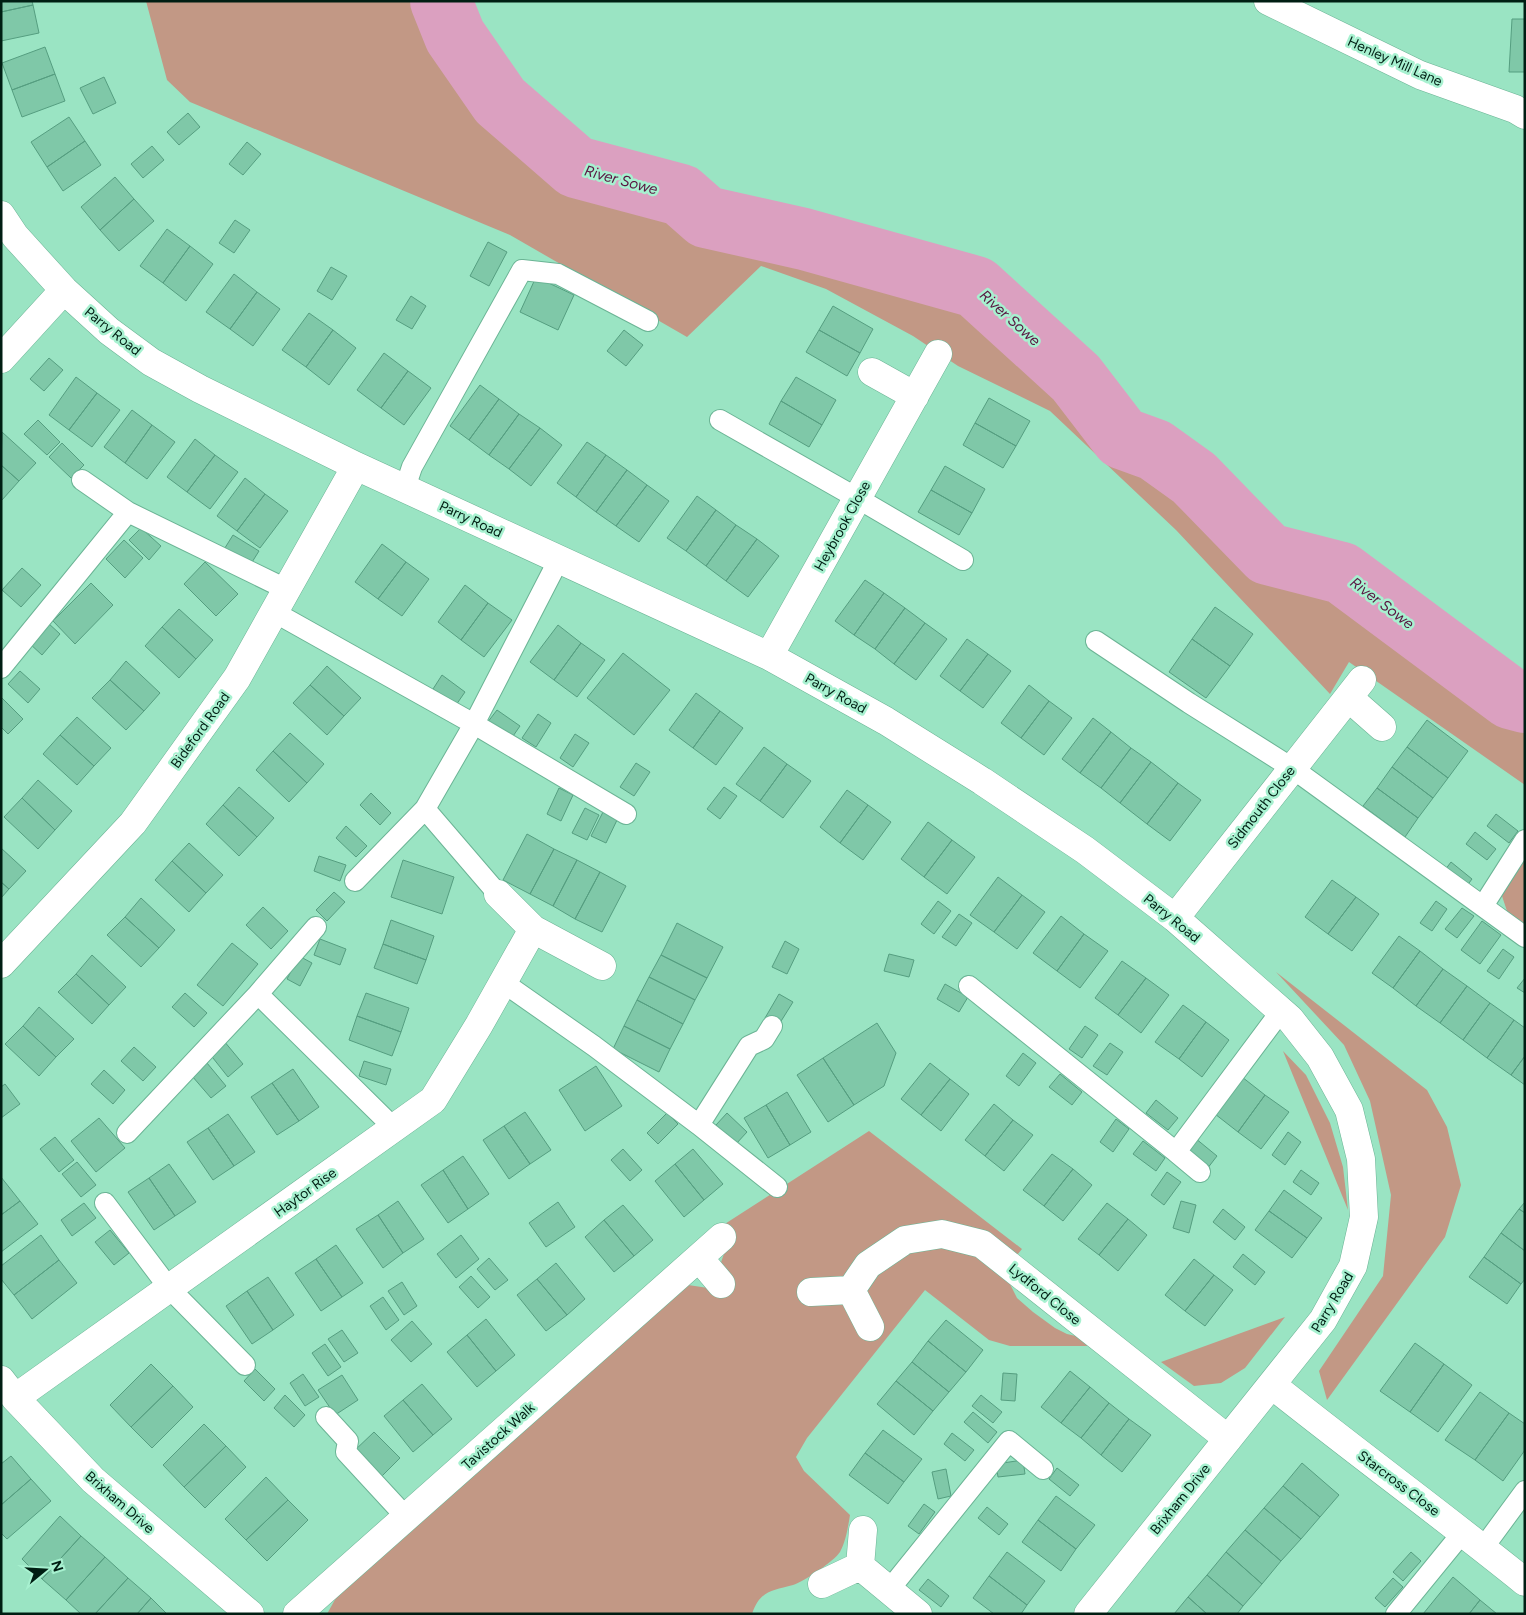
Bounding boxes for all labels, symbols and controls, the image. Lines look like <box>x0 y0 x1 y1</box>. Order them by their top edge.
street label: Henley Mill Lane <box>1345 33 1445 90</box>
water label: River Sowe <box>582 162 660 198</box>
water label: River Sowe <box>976 286 1044 350</box>
street label: Parry Road <box>81 304 144 359</box>
street label: Heybrook Close <box>811 478 874 574</box>
street label: Parry Road <box>437 497 505 541</box>
water label: River Sowe <box>1347 573 1417 633</box>
street label: Parry Road <box>802 670 869 717</box>
street label: Bideford Road <box>167 689 234 771</box>
street label: Sidmouth Close <box>1224 762 1299 852</box>
street label: Parry Road <box>1140 891 1203 946</box>
street label: Haytor Rise <box>271 1164 340 1221</box>
street label: Lydford Close <box>1005 1260 1084 1329</box>
street label: Parry Road <box>1308 1269 1357 1336</box>
street label: Tavistock Walk <box>458 1399 538 1473</box>
street label: Starcross Close <box>1354 1447 1443 1520</box>
street label: Brixham Drive <box>1147 1460 1214 1538</box>
street label: Brixham Drive <box>82 1468 158 1537</box>
north arrow <box>20 1545 70 1595</box>
text: N <box>47 1558 67 1574</box>

